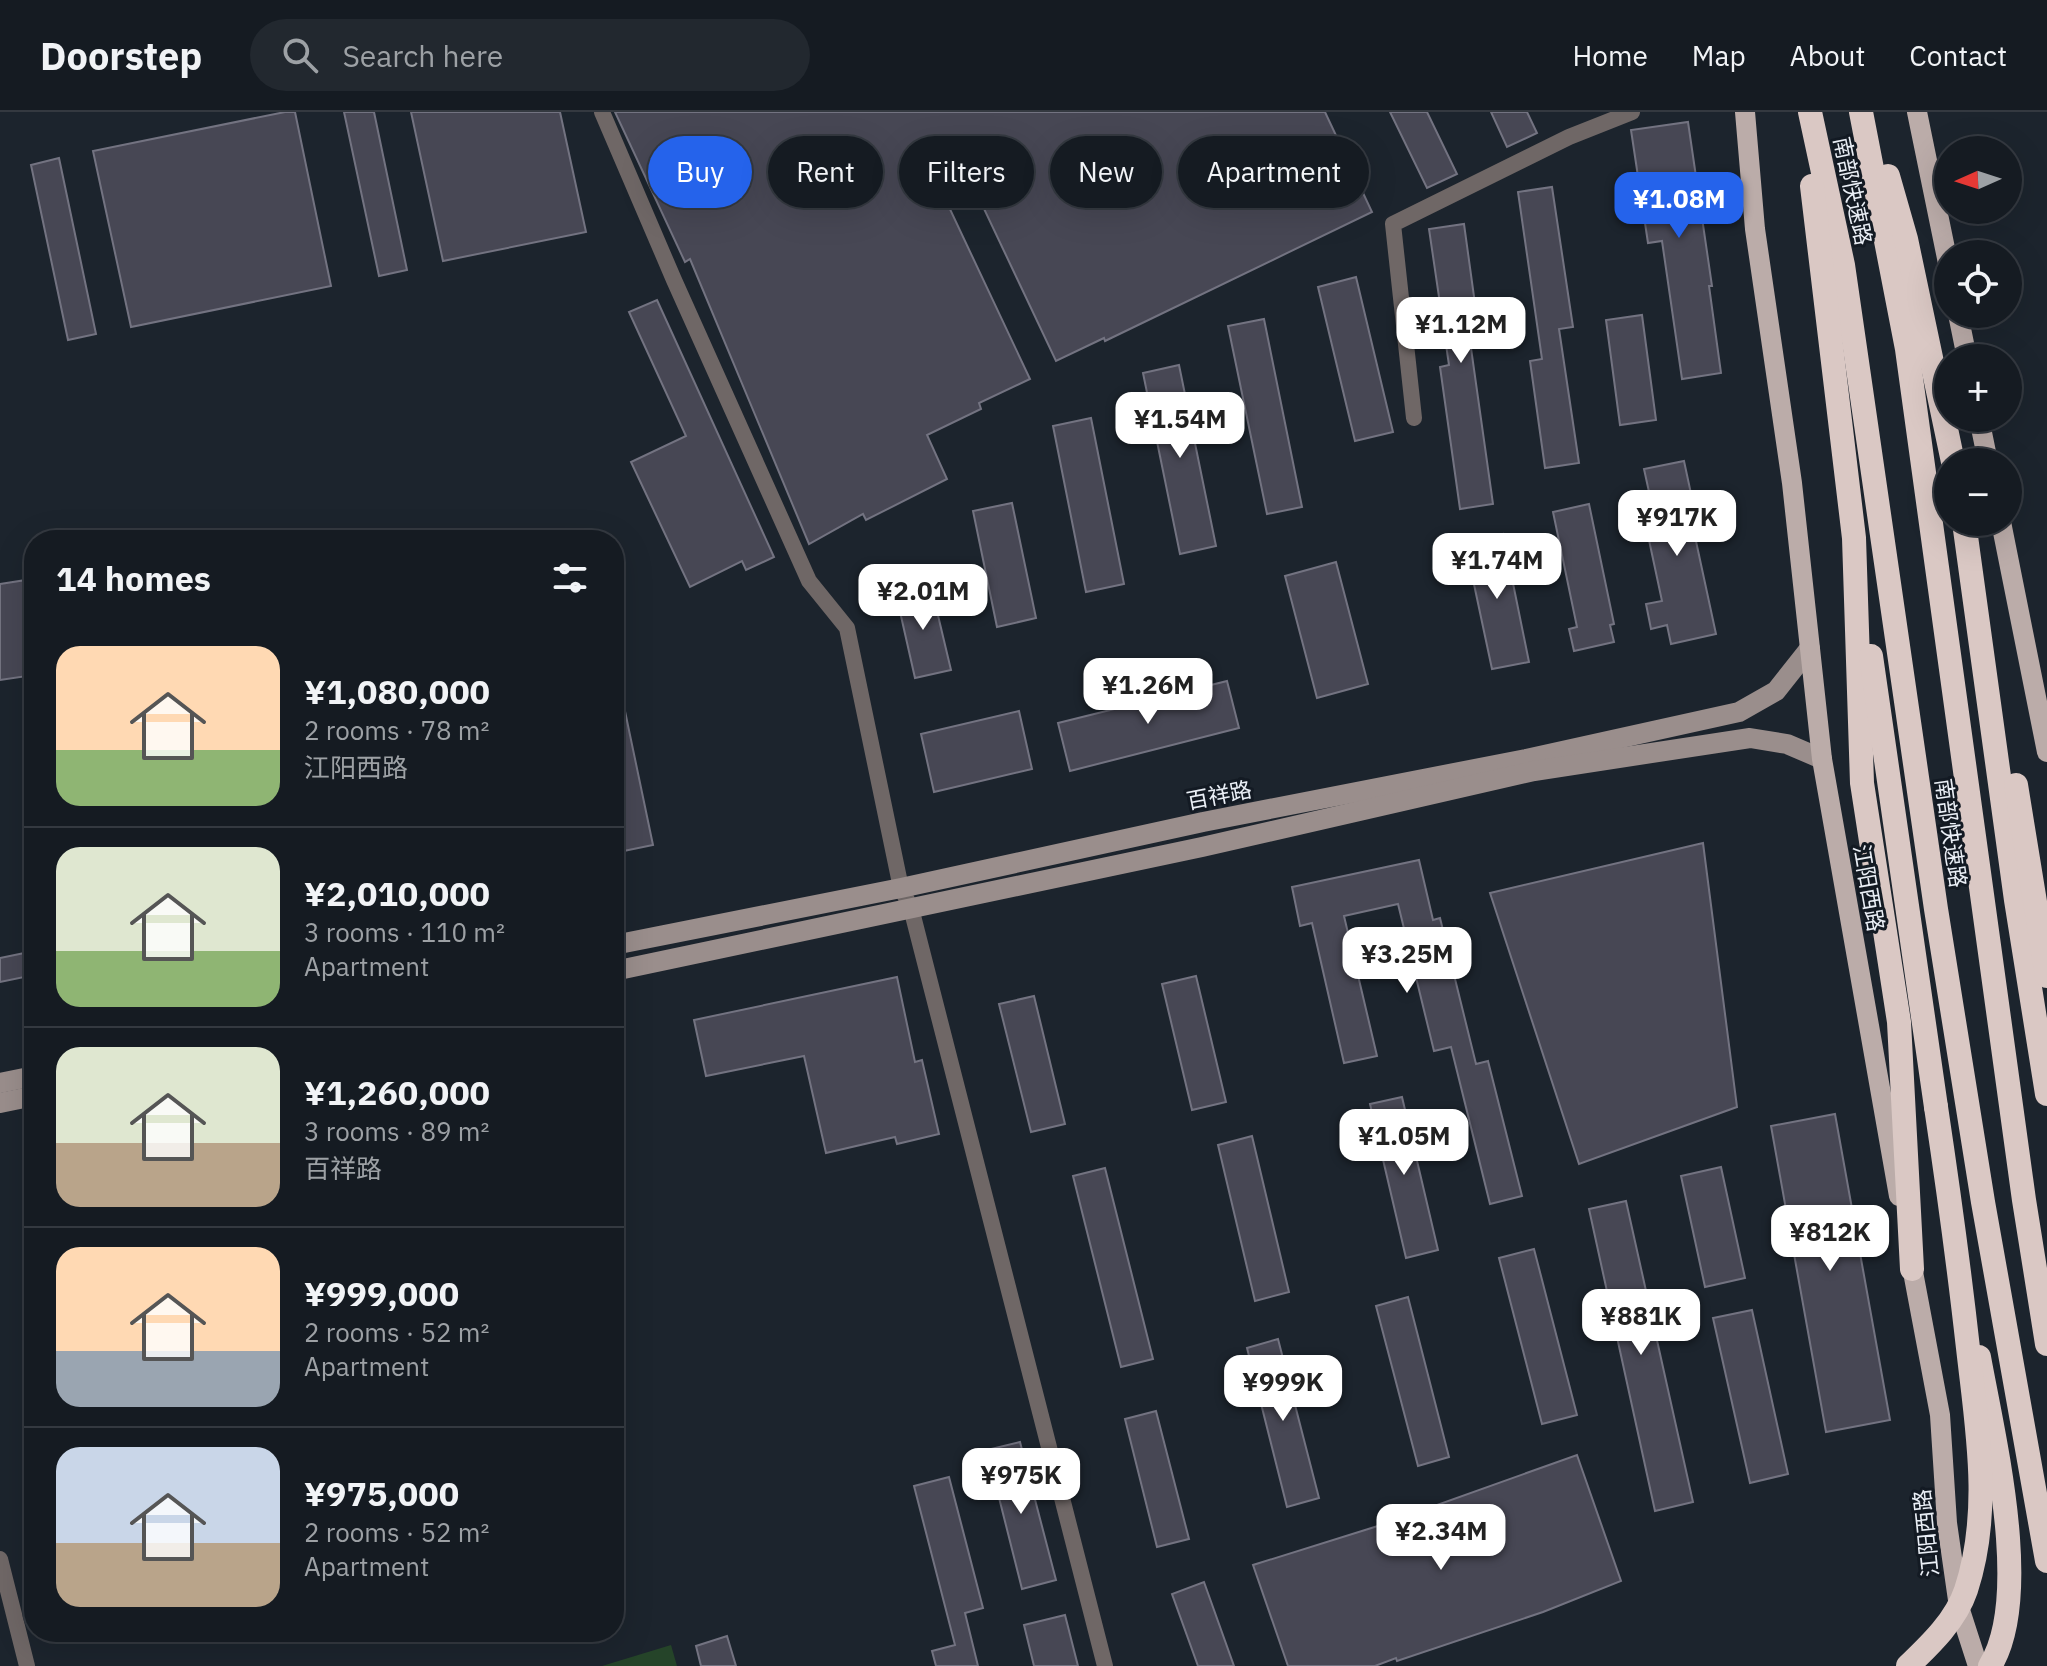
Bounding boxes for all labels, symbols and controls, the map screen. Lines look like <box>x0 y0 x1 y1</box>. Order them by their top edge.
search box <box>250 19 810 91</box>
text: Doorstep <box>40 31 202 80</box>
icon: search <box>278 33 322 77</box>
text: Search here <box>342 36 503 75</box>
text: Home <box>1572 37 1648 74</box>
text: Map <box>1692 37 1746 74</box>
text: About <box>1790 37 1865 74</box>
text: Contact <box>1909 37 2007 74</box>
street label: 南部快速路 <box>1828 134 1879 248</box>
chip: Buy <box>648 136 752 208</box>
chip: Rent <box>768 136 883 208</box>
chip: Filters <box>899 136 1034 208</box>
chip: New <box>1050 136 1162 208</box>
chip: Apartment <box>1178 136 1369 208</box>
north arrow <box>1934 136 2022 224</box>
map controls <box>1934 136 2022 536</box>
pin: ¥1.08M <box>1614 172 1744 240</box>
text: ¥1.08M <box>1632 181 1726 215</box>
button: locate <box>1934 240 2022 328</box>
pin: ¥1.12M <box>1396 297 1526 365</box>
text: ¥1.12M <box>1414 306 1508 340</box>
button: + <box>1934 344 2022 432</box>
pin: ¥1.54M <box>1115 392 1245 460</box>
text: ¥1.54M <box>1133 401 1227 435</box>
button: − <box>1934 448 2022 536</box>
pin: ¥917K <box>1621 490 1733 558</box>
text: ¥917K <box>1636 499 1718 533</box>
pin: ¥1.74M <box>1432 533 1562 601</box>
text: ¥1.74M <box>1450 542 1544 576</box>
text: 14 homes <box>56 556 211 600</box>
icon: filters <box>548 556 592 600</box>
pin: ¥2.01M <box>858 564 988 632</box>
text: ¥2.01M <box>876 573 970 607</box>
pin: ¥1.26M <box>1083 658 1213 726</box>
text: ¥1.26M <box>1101 667 1195 701</box>
text: ¥1,080,000 <box>304 669 490 713</box>
icon: home <box>120 678 216 774</box>
text: 2 rooms · 78 m² <box>304 713 489 747</box>
text: 江阳西路 <box>304 750 408 784</box>
street label: 百祥路 <box>1184 774 1254 815</box>
street label: 南部快速路 <box>1929 776 1974 889</box>
street label: 江阳西路 <box>1848 842 1891 934</box>
text: ¥2,010,000 <box>304 871 490 915</box>
icon: home <box>120 879 216 975</box>
text: 3 rooms · 110 m² <box>304 915 505 949</box>
pin: ¥3.25M <box>1342 927 1472 995</box>
text: ¥3.25M <box>1360 936 1454 970</box>
text: Apartment <box>304 949 429 983</box>
text: ¥1,260,000 <box>304 1070 490 1114</box>
icon: home <box>120 1079 216 1175</box>
pin: ¥1.05M <box>1339 1109 1469 1177</box>
text: 3 rooms · 89 m² <box>304 1114 489 1148</box>
text: ¥1.05M <box>1357 1118 1451 1152</box>
text: 百祥路 <box>304 1151 382 1185</box>
pin: ¥812K <box>1774 1205 1886 1273</box>
text: ¥812K <box>1789 1214 1871 1248</box>
text: ¥999,000 <box>304 1271 459 1315</box>
icon: home <box>120 1279 216 1375</box>
pin: ¥881K <box>1585 1289 1697 1357</box>
text: ¥881K <box>1600 1298 1682 1332</box>
text: 2 rooms · 52 m² <box>304 1315 489 1349</box>
text: Apartment <box>304 1349 429 1383</box>
pin: ¥999K <box>1227 1355 1339 1423</box>
text: ¥999K <box>1242 1364 1324 1398</box>
pin: ¥975K <box>965 1448 1077 1516</box>
text: ¥975K <box>980 1457 1062 1491</box>
text: ¥975,000 <box>304 1471 459 1515</box>
icon: home <box>120 1479 216 1575</box>
street label: 江阳西路 <box>1906 1488 1945 1578</box>
pin: ¥2.34M <box>1376 1504 1506 1572</box>
text: ¥2.34M <box>1394 1513 1488 1547</box>
text: 2 rooms · 52 m² <box>304 1515 489 1549</box>
text: Apartment <box>304 1549 429 1583</box>

